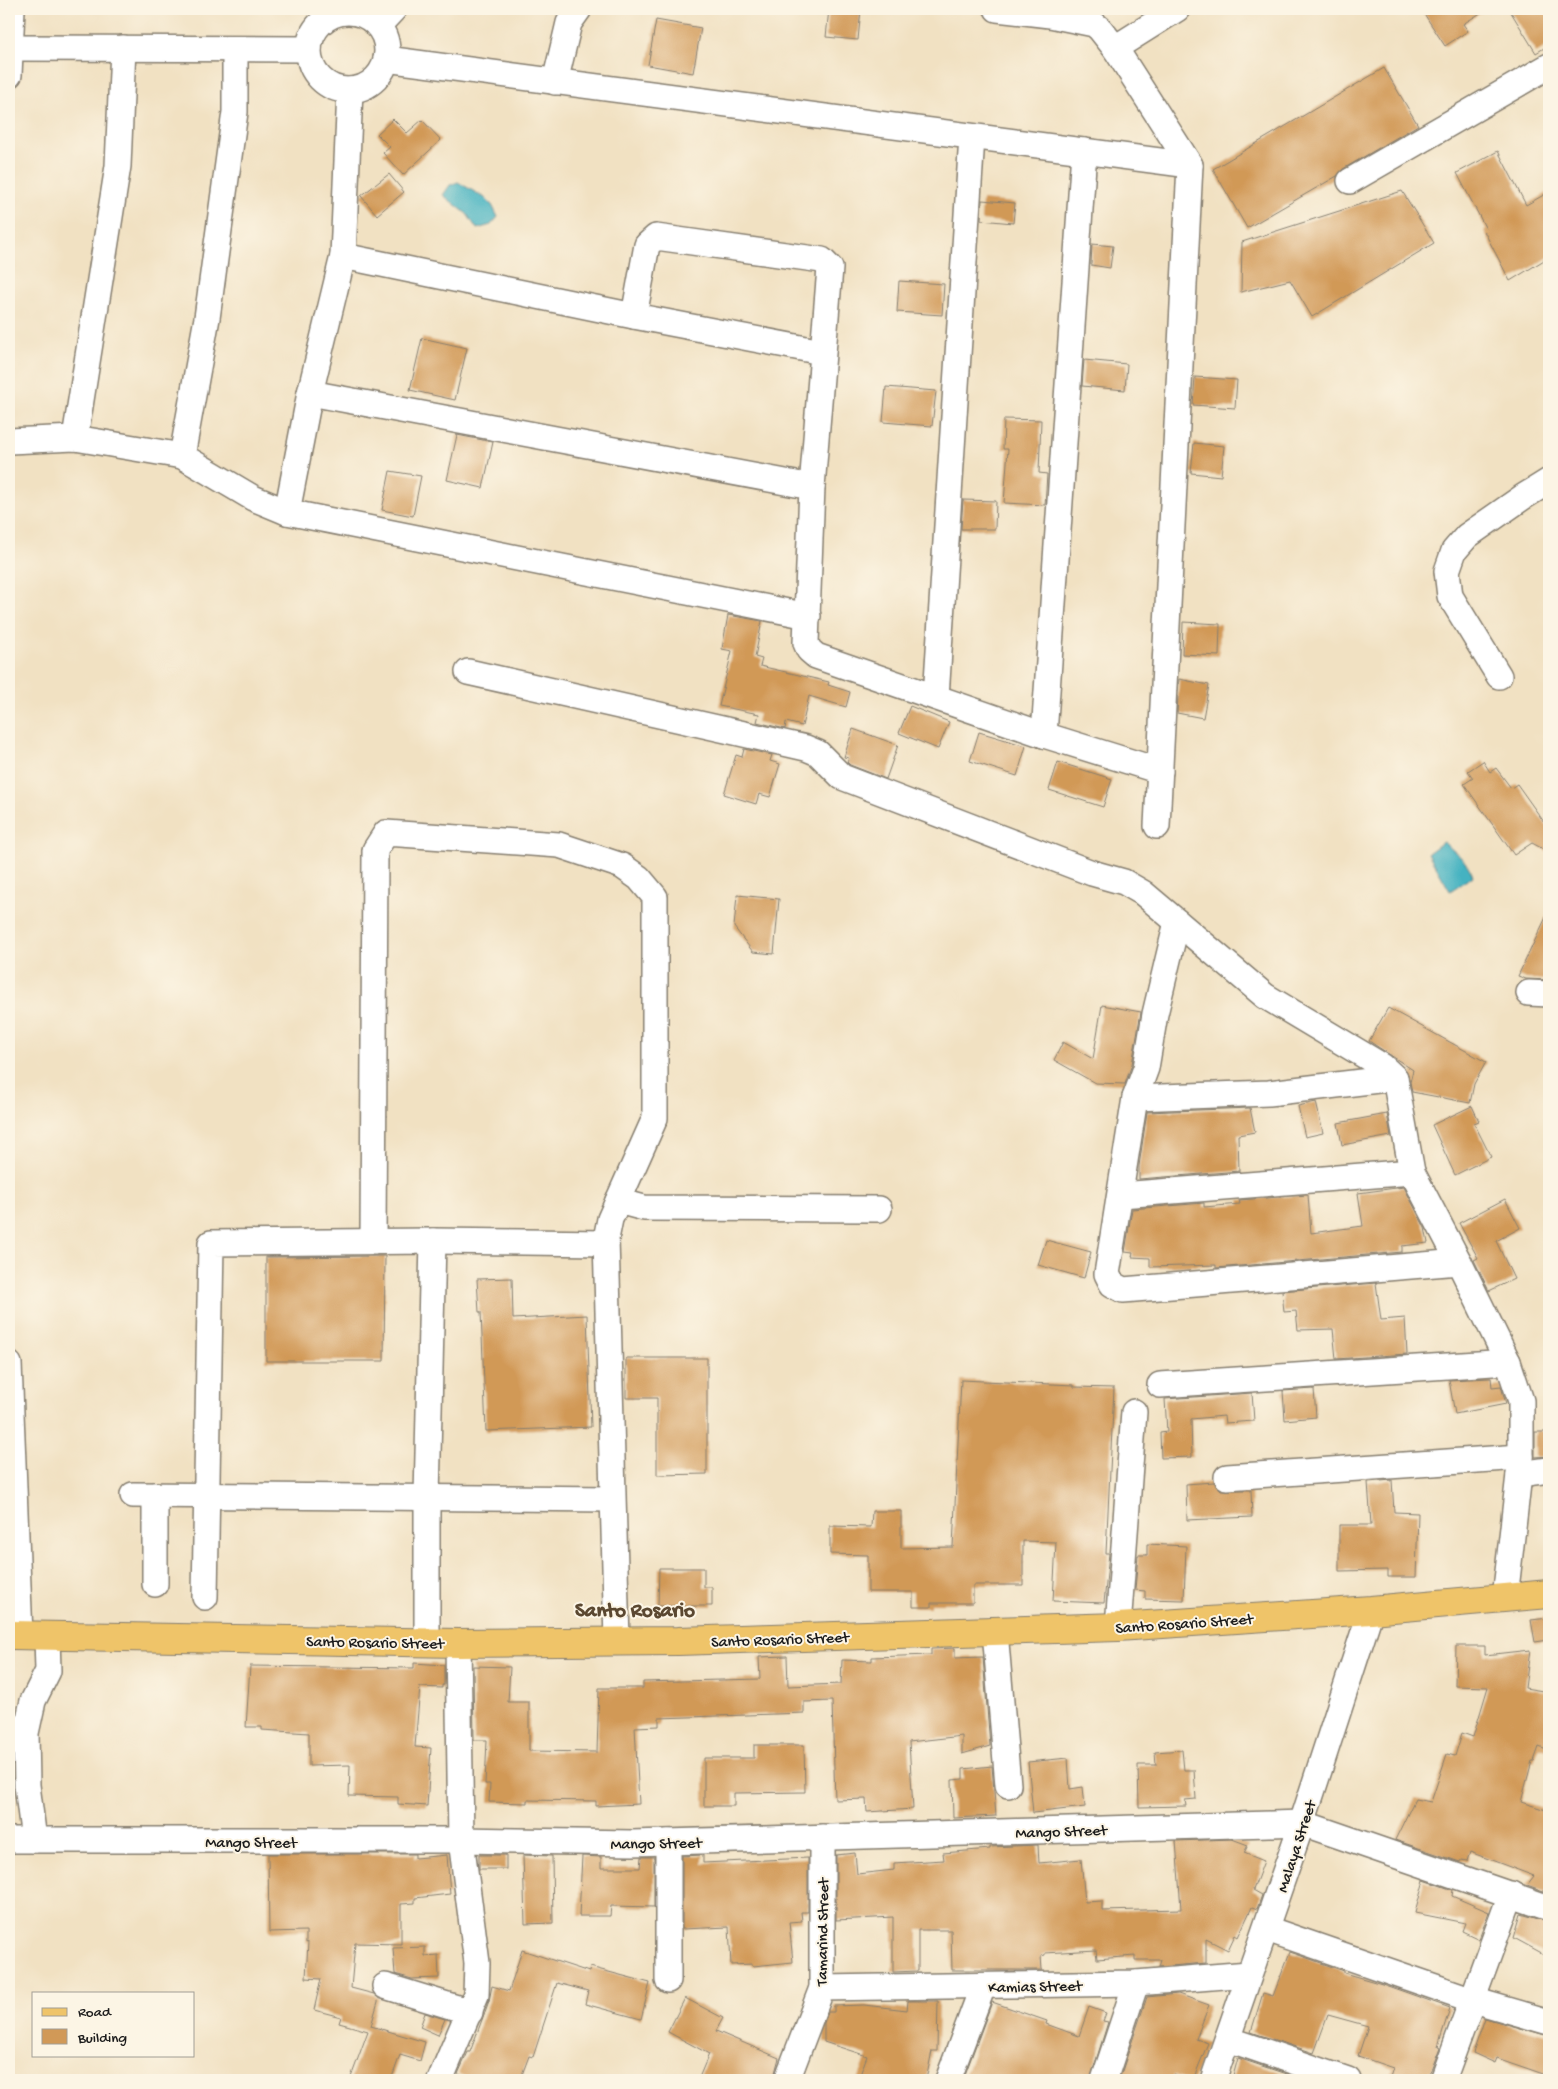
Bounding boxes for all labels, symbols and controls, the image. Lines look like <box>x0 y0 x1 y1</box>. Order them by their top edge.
district label: Santo Rosario <box>575 1600 695 1625</box>
street label: Santo Rosario Street <box>1115 1611 1255 1640</box>
street label: Santo Rosario Street <box>711 1630 851 1653</box>
street label: Santo Rosario Street <box>306 1634 446 1655</box>
street label: Malaya Street <box>1275 1797 1323 1895</box>
street label: Mango Street <box>1015 1822 1109 1845</box>
street label: Mango Street <box>205 1835 298 1854</box>
street label: Mango Street <box>610 1835 703 1856</box>
street label: Tamarind Street <box>814 1877 835 1987</box>
street label: Kamias Street <box>988 1978 1084 1999</box>
legend <box>32 1992 195 2056</box>
text: Road <box>78 2004 112 2022</box>
text: Building <box>77 2030 127 2048</box>

